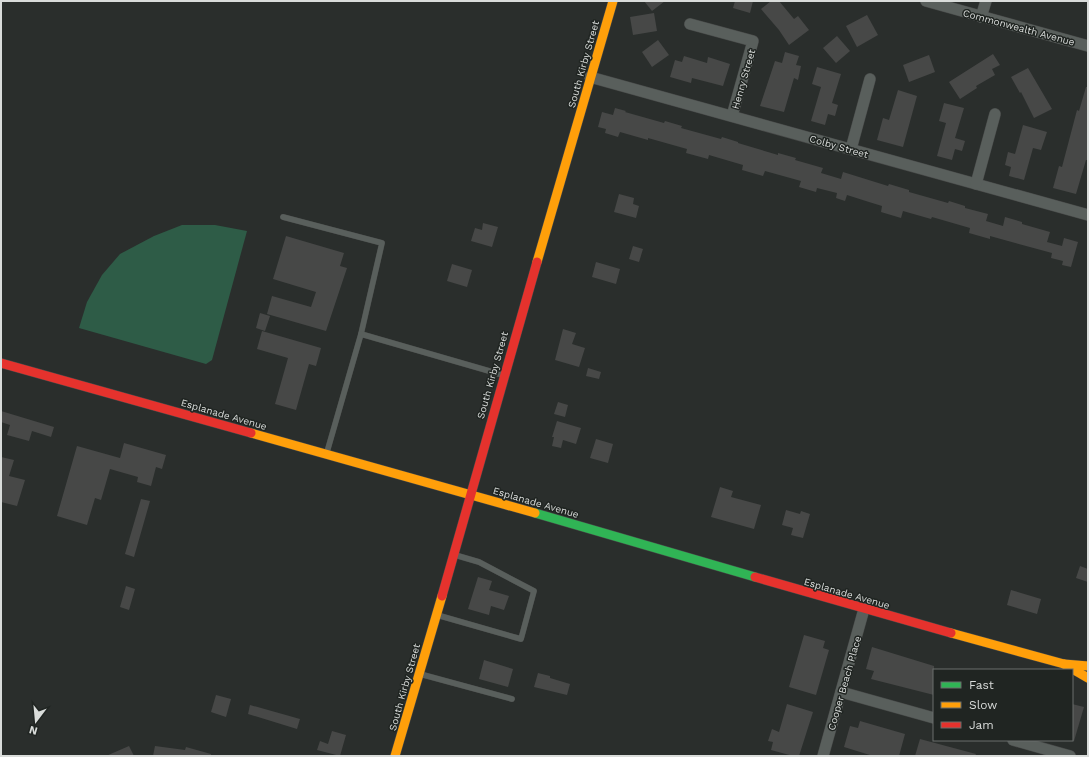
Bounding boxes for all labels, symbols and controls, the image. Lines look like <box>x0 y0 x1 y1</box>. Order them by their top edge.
street label: Commonwealth Avenue <box>962 7 1076 48</box>
street label: South Kirby Street <box>566 18 601 109</box>
street label: Henry Street <box>730 47 757 110</box>
street label: Colby Street <box>808 133 870 160</box>
street label: South Kirby Street <box>475 329 510 420</box>
street label: Esplanade Avenue <box>180 397 268 432</box>
street label: Esplanade Avenue <box>492 485 580 520</box>
street label: Esplanade Avenue <box>803 576 891 611</box>
street label: Cooper Beach Place <box>826 635 863 732</box>
street label: South Kirby Street <box>387 641 422 732</box>
legend <box>933 669 1073 741</box>
text: Fast <box>969 678 994 692</box>
text: Slow <box>969 698 997 712</box>
north arrow <box>16 701 56 741</box>
text: Jam <box>969 718 994 732</box>
text: N <box>28 723 39 738</box>

